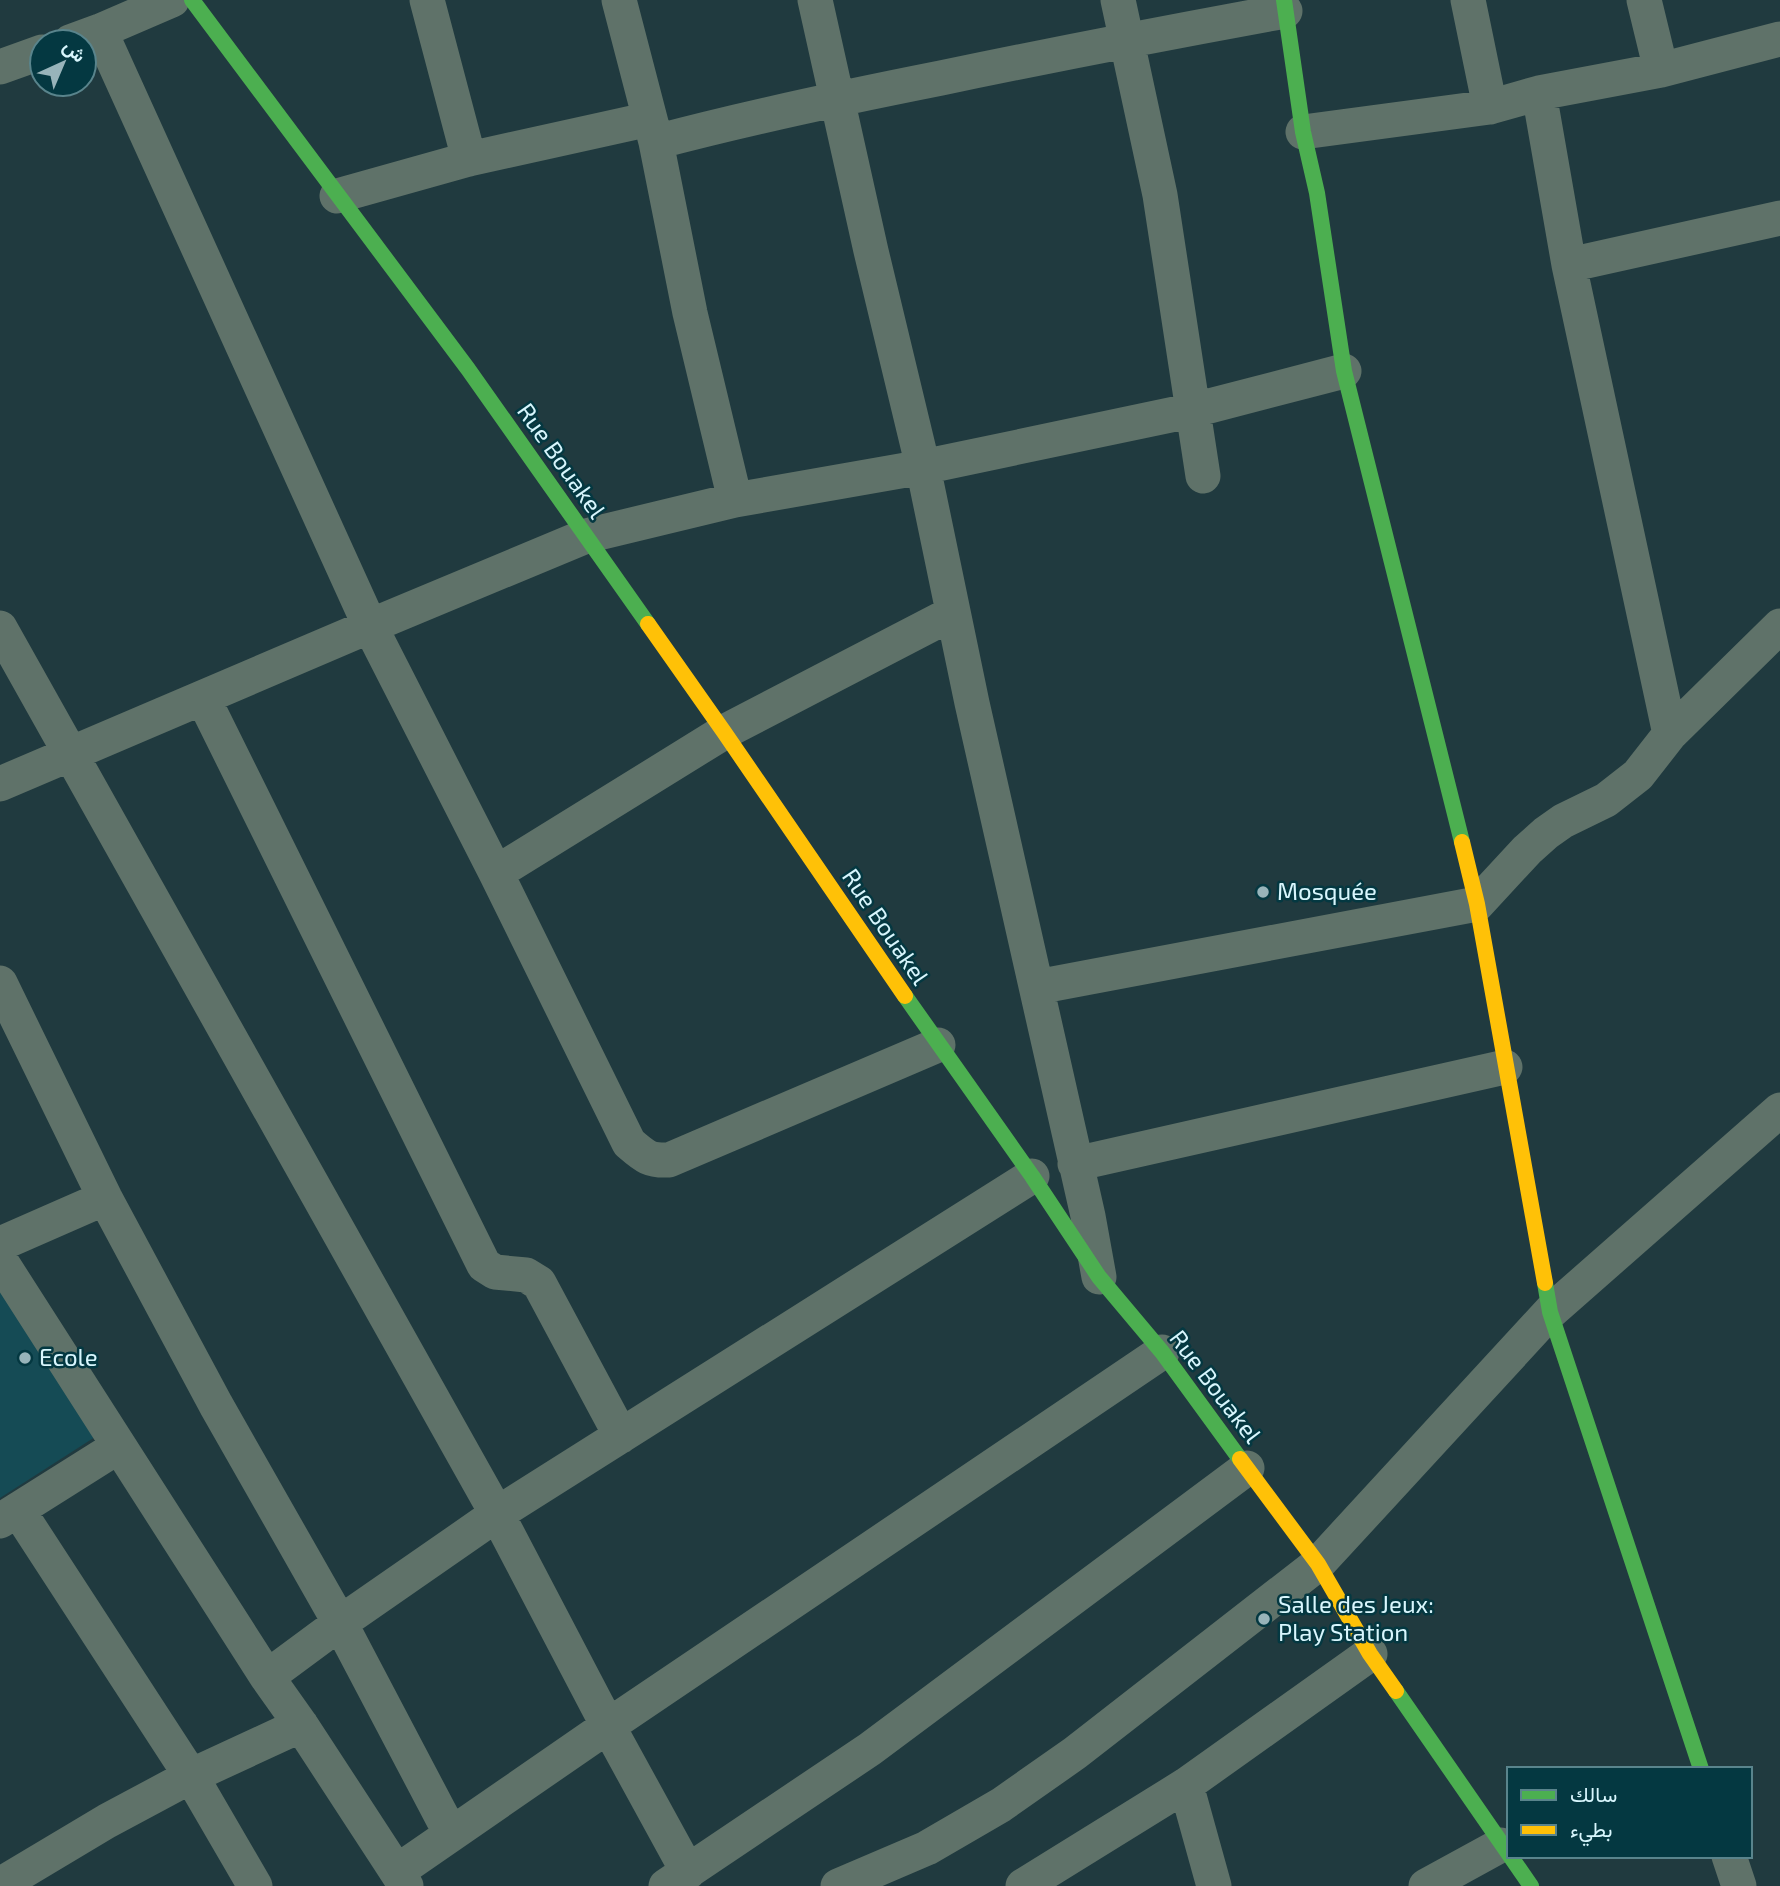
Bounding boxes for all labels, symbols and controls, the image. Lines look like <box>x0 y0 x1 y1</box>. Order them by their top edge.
north arrow <box>28 28 98 98</box>
text: ش <box>58 34 91 67</box>
street label: Rue Bouakel <box>512 397 613 523</box>
street label: Rue Bouakel <box>837 863 936 990</box>
place label: Mosquée <box>1277 876 1377 905</box>
marker: Mosquée <box>1255 884 1271 900</box>
street label: Rue Bouakel <box>1164 1324 1268 1448</box>
place label: Ecole <box>39 1342 98 1371</box>
marker: Ecole <box>17 1350 33 1366</box>
place label: Salle des Jeux: Play Station <box>1278 1589 1434 1646</box>
marker: Salle des Jeux: Play Station <box>1256 1611 1272 1627</box>
legend <box>1507 1767 1752 1858</box>
text: سالك <box>1570 1781 1617 1806</box>
text: بطيء <box>1570 1816 1613 1847</box>

